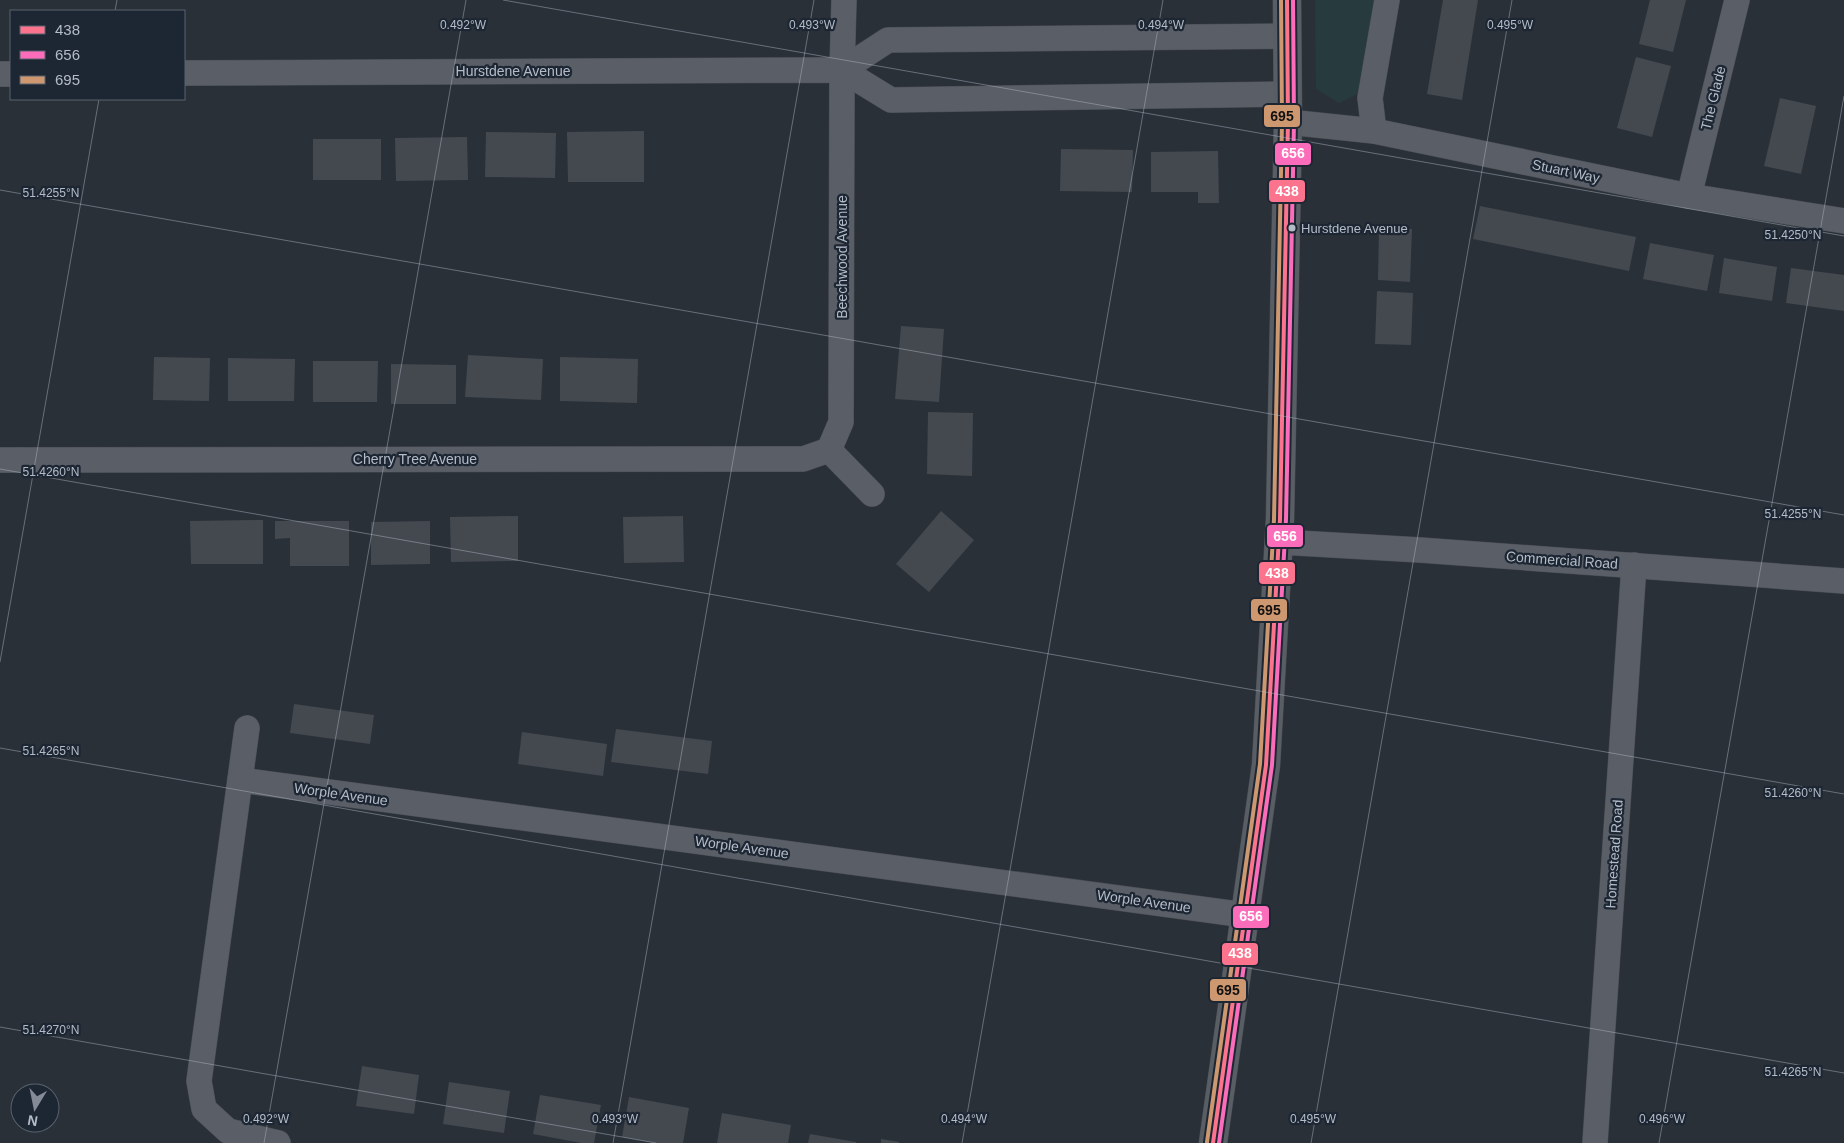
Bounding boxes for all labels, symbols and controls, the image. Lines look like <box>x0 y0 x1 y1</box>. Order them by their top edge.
legend <box>10 10 185 100</box>
text: 0.492°W <box>440 18 487 32</box>
text: 0.493°W <box>789 18 836 32</box>
text: 0.494°W <box>1138 18 1185 32</box>
text: 0.495°W <box>1487 18 1534 32</box>
text: 438 <box>55 21 80 38</box>
text: 656 <box>55 46 80 63</box>
street label: Hurstdene Avenue <box>456 63 571 79</box>
street label: The Glade <box>1697 64 1729 132</box>
text: 695 <box>55 71 80 88</box>
line badge: 695 <box>1263 104 1301 128</box>
text: 695 <box>1270 108 1294 124</box>
line badge: 656 <box>1274 142 1312 166</box>
text: 656 <box>1281 145 1305 161</box>
street label: Stuart Way <box>1531 156 1601 186</box>
line badge: 438 <box>1268 179 1306 203</box>
text: 438 <box>1275 183 1299 199</box>
text: 51.4255°N <box>23 186 79 200</box>
street label: Beechwood Avenue <box>834 195 850 319</box>
place label: Hurstdene Avenue <box>1301 221 1408 236</box>
marker: Hurstdene Avenue <box>1287 223 1297 233</box>
text: 51.4250°N <box>1765 228 1821 242</box>
street label: Cherry Tree Avenue <box>353 451 477 467</box>
text: 51.4260°N <box>23 465 79 479</box>
text: 51.4255°N <box>1765 507 1821 521</box>
line badge: 656 <box>1266 524 1304 548</box>
text: 656 <box>1273 528 1297 544</box>
street label: Commercial Road <box>1506 548 1618 572</box>
line badge: 438 <box>1258 561 1296 585</box>
text: 438 <box>1265 565 1289 581</box>
line badge: 695 <box>1250 598 1288 622</box>
text: 695 <box>1257 602 1281 618</box>
text: 51.4265°N <box>23 744 79 758</box>
street label: Worple Avenue <box>293 780 389 809</box>
text: 51.4260°N <box>1765 786 1821 800</box>
street label: Homestead Road <box>1602 799 1626 909</box>
street label: Worple Avenue <box>694 833 790 862</box>
street label: Worple Avenue <box>1096 887 1192 916</box>
line badge: 656 <box>1232 905 1270 929</box>
text: 656 <box>1239 908 1263 924</box>
line badge: 438 <box>1221 942 1259 966</box>
text: 438 <box>1228 945 1252 961</box>
line badge: 695 <box>1209 978 1247 1002</box>
text: 695 <box>1216 982 1240 998</box>
text: 51.4270°N <box>23 1023 79 1037</box>
text: 51.4265°N <box>1765 1065 1821 1079</box>
north arrow <box>10 1083 60 1133</box>
text: N <box>26 1112 39 1130</box>
text: 0.492°W <box>243 1112 290 1126</box>
text: 0.493°W <box>592 1112 639 1126</box>
text: 0.494°W <box>941 1112 988 1126</box>
text: 0.495°W <box>1290 1112 1337 1126</box>
text: 0.496°W <box>1639 1112 1686 1126</box>

